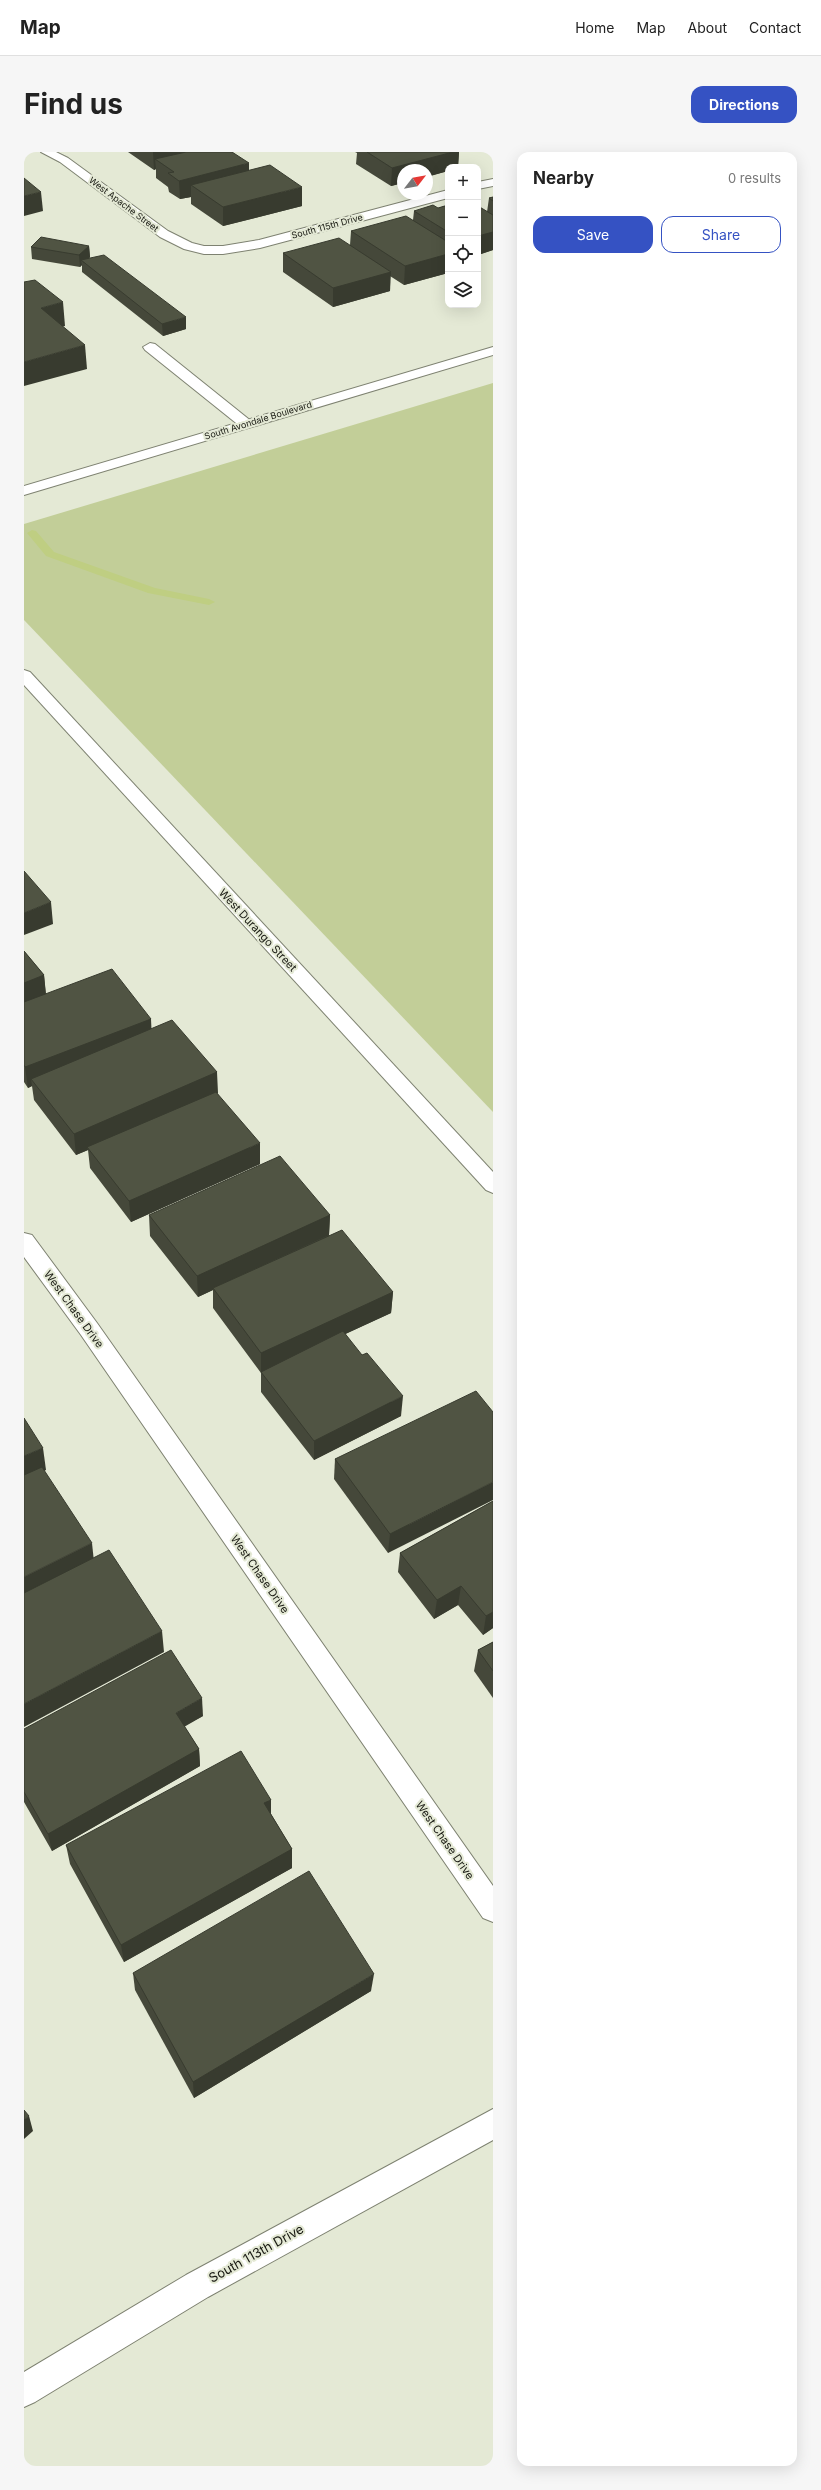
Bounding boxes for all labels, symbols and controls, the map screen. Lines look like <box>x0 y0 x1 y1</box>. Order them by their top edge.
text: Map <box>20 16 61 39</box>
text: Home <box>575 19 614 36</box>
text: Map <box>636 19 666 36</box>
text: About <box>688 19 727 36</box>
text: Contact <box>749 19 801 36</box>
button: Directions <box>691 86 797 123</box>
text: Find us <box>24 87 123 121</box>
north arrow <box>397 164 433 200</box>
map controls <box>445 164 481 308</box>
button: + <box>445 164 481 200</box>
text: Nearby <box>533 168 594 188</box>
text: 0 results <box>728 170 781 186</box>
street label: West Apache Street <box>87 174 161 234</box>
button: − <box>445 200 481 236</box>
street label: South 115th Drive <box>290 211 364 241</box>
button: Save <box>533 216 653 253</box>
button: Share <box>661 216 781 253</box>
button: locate <box>445 236 481 272</box>
button: layers <box>445 272 481 308</box>
street label: South Avondale Boulevard <box>203 398 313 442</box>
street label: West Durango Street <box>216 886 300 975</box>
street label: West Chase Drive <box>41 1267 107 1351</box>
street label: West Chase Drive <box>228 1532 292 1616</box>
street label: West Chase Drive <box>413 1798 477 1882</box>
street label: South 113th Drive <box>206 2220 306 2286</box>

